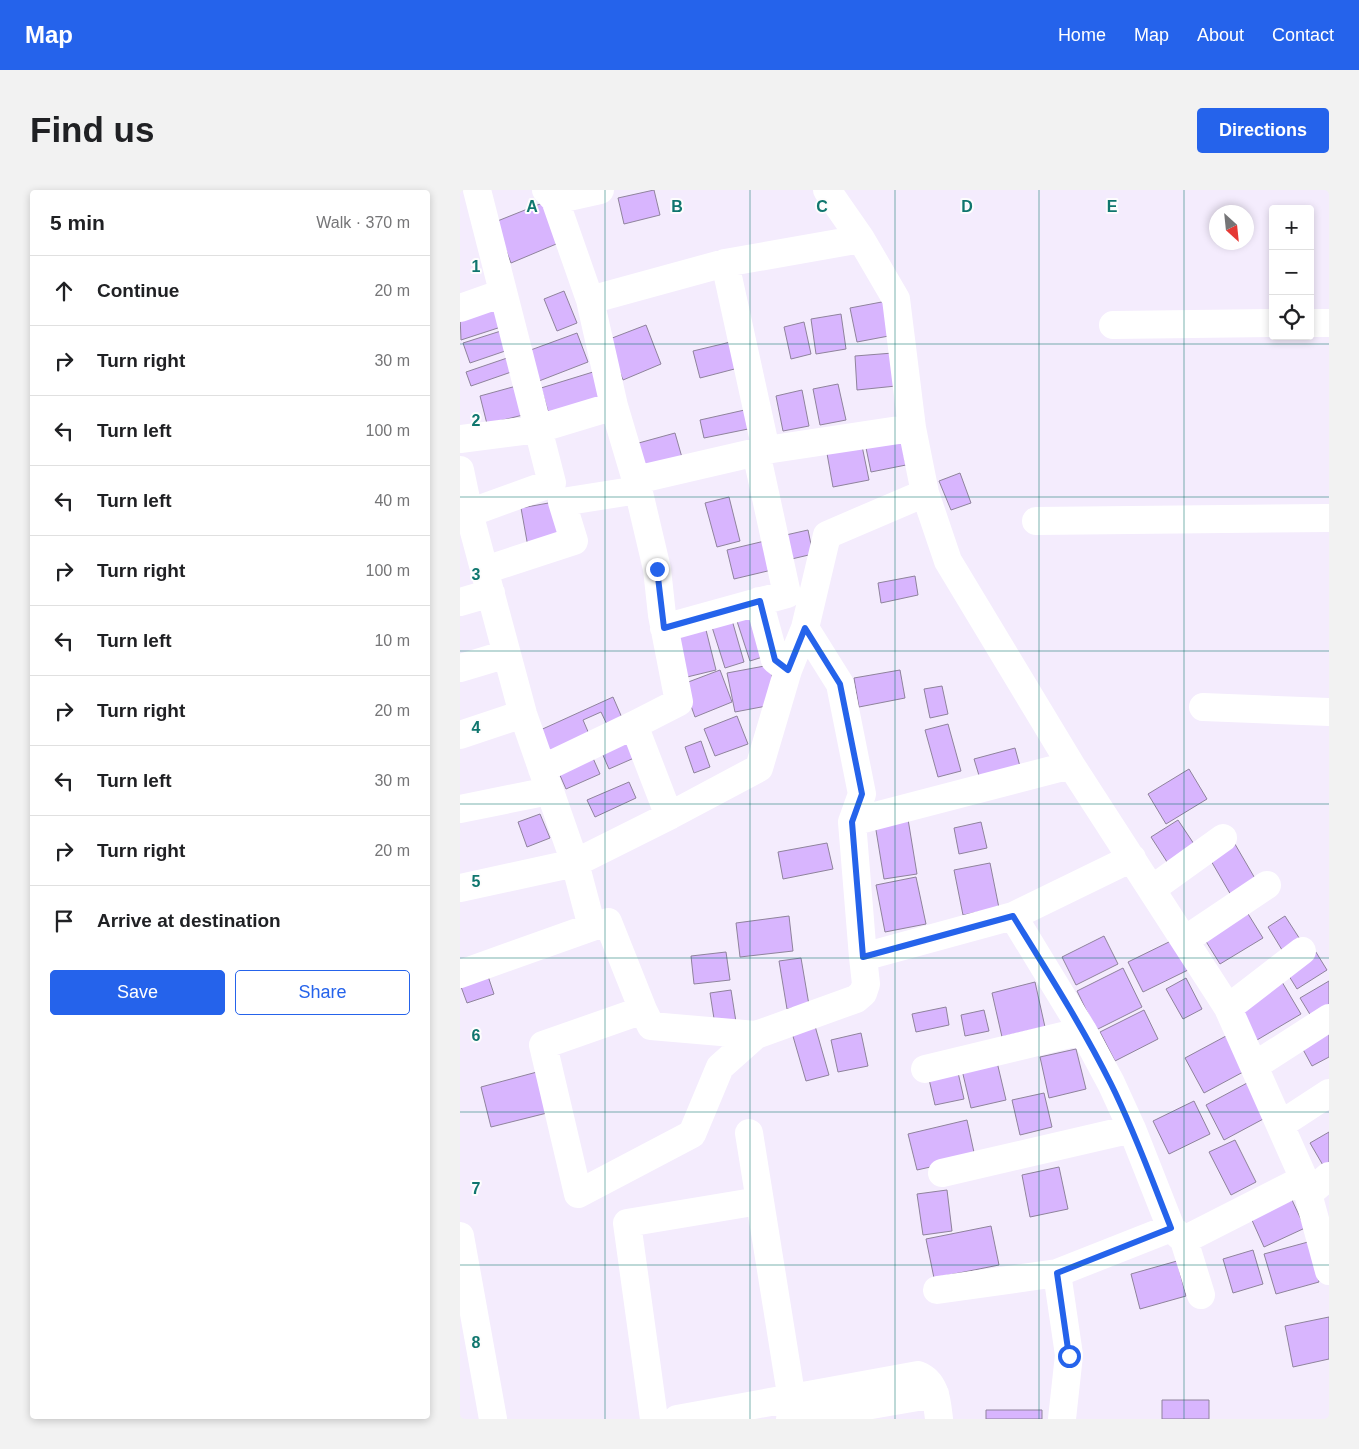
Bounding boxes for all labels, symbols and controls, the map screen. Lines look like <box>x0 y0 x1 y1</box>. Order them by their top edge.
text: Map <box>25 21 73 48</box>
text: Home <box>1058 25 1106 45</box>
text: Map <box>1134 25 1169 45</box>
text: About <box>1197 25 1244 45</box>
text: Contact <box>1272 25 1334 45</box>
button: Directions <box>1197 108 1329 153</box>
text: Find us <box>30 110 154 149</box>
text: A <box>526 198 538 215</box>
text: B <box>671 198 683 215</box>
text: C <box>816 198 828 215</box>
text: D <box>961 198 973 215</box>
text: E <box>1107 198 1118 215</box>
north arrow <box>1209 205 1254 250</box>
map controls <box>1269 205 1314 340</box>
button: + <box>1269 205 1314 250</box>
text: 5 min <box>50 211 105 234</box>
text: Walk · 370 m <box>316 214 410 231</box>
button: − <box>1269 250 1314 295</box>
text: 1 <box>472 258 481 275</box>
icon: ahead <box>50 277 78 305</box>
text: Continue <box>97 280 179 301</box>
text: 20 m <box>374 282 410 299</box>
button: locate <box>1269 295 1314 340</box>
icon: right <box>50 347 78 375</box>
text: Turn right <box>97 350 185 371</box>
text: 30 m <box>374 352 410 369</box>
text: 2 <box>472 412 481 429</box>
icon: left <box>50 417 78 445</box>
text: Turn left <box>97 420 172 441</box>
text: 100 m <box>366 422 410 439</box>
icon: left <box>50 487 78 515</box>
text: Turn left <box>97 490 172 511</box>
text: 40 m <box>374 492 410 509</box>
icon: right <box>50 557 78 585</box>
route end <box>646 558 669 581</box>
text: Turn right <box>97 560 185 581</box>
text: 100 m <box>366 562 410 579</box>
text: 3 <box>472 566 481 583</box>
icon: left <box>50 627 78 655</box>
text: Turn left <box>97 630 172 651</box>
text: 10 m <box>374 632 410 649</box>
icon: right <box>50 697 78 725</box>
text: Turn right <box>97 700 185 721</box>
text: 20 m <box>374 702 410 719</box>
text: 4 <box>472 719 481 736</box>
icon: left <box>50 767 78 795</box>
text: Turn left <box>97 770 172 791</box>
text: 30 m <box>374 772 410 789</box>
icon: right <box>50 837 78 865</box>
text: Turn right <box>97 840 185 861</box>
text: 20 m <box>374 842 410 859</box>
text: 5 <box>472 873 481 890</box>
icon: arrive <box>50 907 78 935</box>
text: Arrive at destination <box>97 910 281 931</box>
button: Save <box>50 970 225 1015</box>
button: Share <box>235 970 410 1015</box>
text: 6 <box>472 1027 481 1044</box>
text: 7 <box>472 1180 481 1197</box>
text: 8 <box>472 1334 481 1351</box>
route start <box>1058 1345 1081 1368</box>

